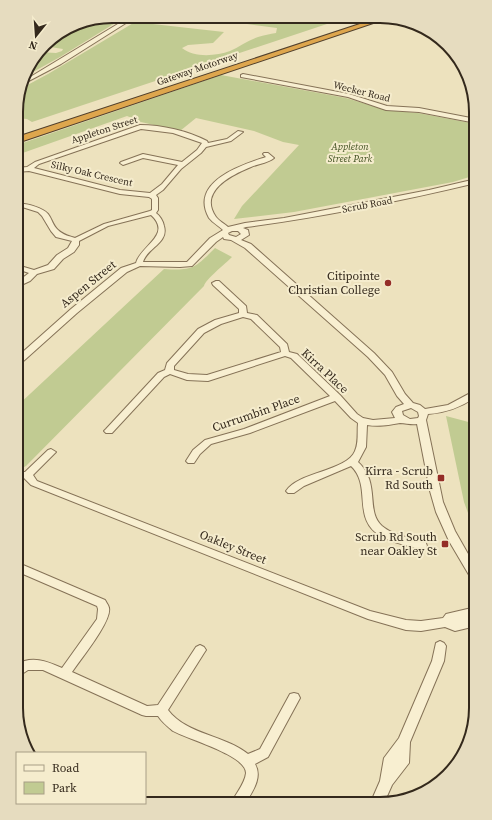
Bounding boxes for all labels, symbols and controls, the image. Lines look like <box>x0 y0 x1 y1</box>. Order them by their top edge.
north arrow <box>16 16 56 56</box>
text: N <box>27 37 39 53</box>
street label: Gateway Motorway <box>155 48 240 88</box>
street label: Wecker Road <box>332 78 392 105</box>
street label: Appleton Street <box>69 112 140 146</box>
park label: Appleton Street Park <box>328 140 373 165</box>
street label: Silky Oak Crescent <box>50 158 135 189</box>
street label: Scrub Road <box>341 193 394 216</box>
street label: Aspen Street <box>57 257 119 311</box>
place label: Citipointe Christian College <box>288 268 380 298</box>
marker: Citipointe Christian College <box>383 278 393 288</box>
street label: Kirra Place <box>298 345 352 397</box>
street label: Currumbin Place <box>210 391 302 435</box>
place label: Kirra - Scrub Rd South <box>365 463 433 493</box>
marker: Kirra - Scrub Rd South <box>436 473 446 483</box>
street label: Oakley Street <box>197 526 269 568</box>
place label: Scrub Rd South near Oakley St <box>355 529 437 559</box>
marker: Scrub Rd South near Oakley St <box>440 539 450 549</box>
legend <box>16 752 146 804</box>
text: Road <box>52 760 79 776</box>
text: Park <box>52 780 77 796</box>

